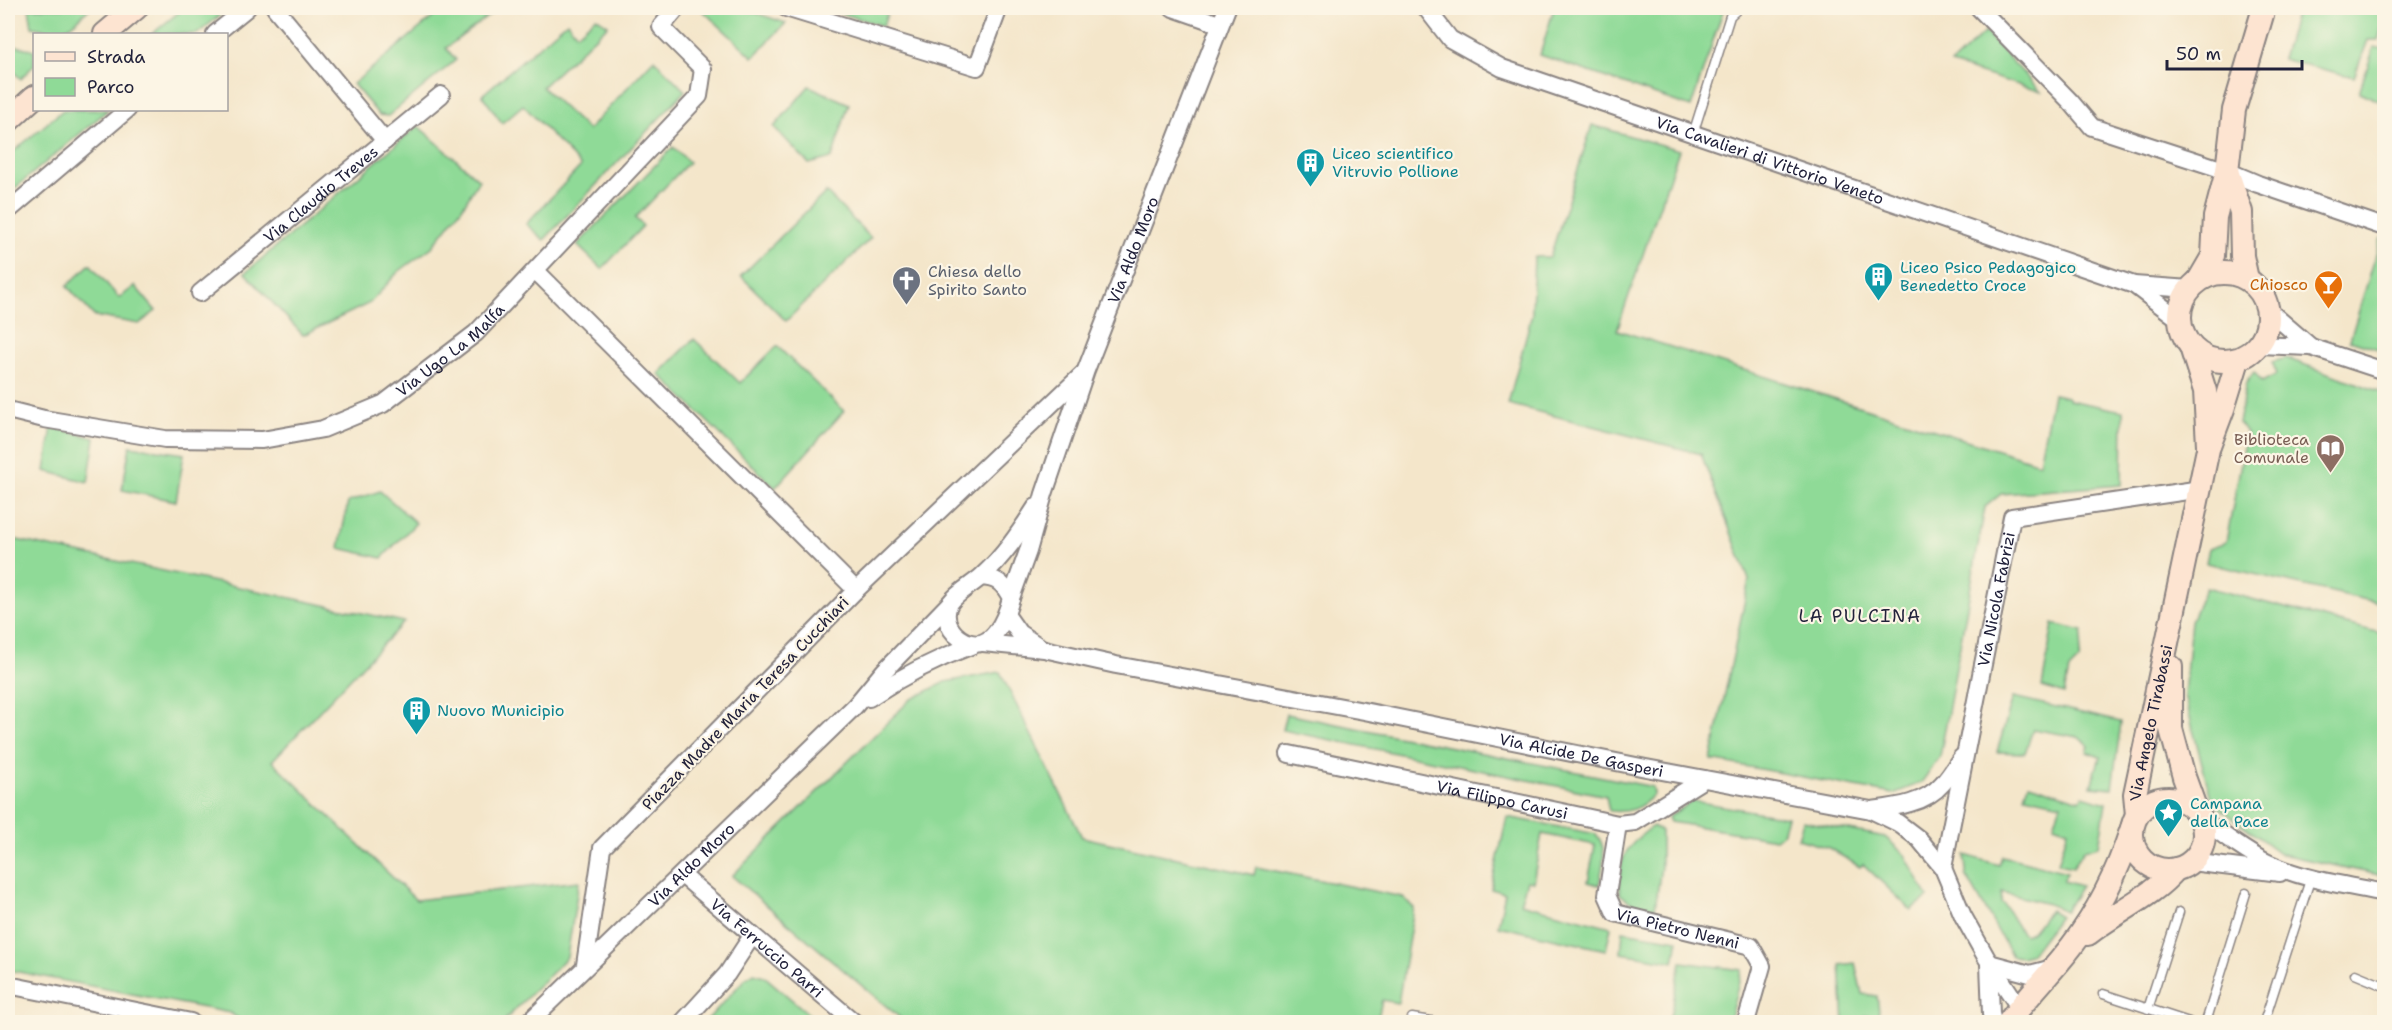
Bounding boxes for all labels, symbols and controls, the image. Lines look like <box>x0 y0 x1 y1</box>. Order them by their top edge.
legend <box>33 33 228 111</box>
scale bar <box>2167 33 2302 71</box>
text: 50 m <box>2176 42 2221 66</box>
text: Strada <box>87 45 146 69</box>
text: Parco <box>87 75 135 99</box>
street label: Via Cavalieri di Vittorio Veneto <box>1653 112 1887 209</box>
street label: Via Claudio Treves <box>259 141 383 248</box>
place label: Liceo scientifico Vitruvio Pollione <box>1332 143 1459 182</box>
building icon: Liceo scientifico Vitruvio Pollione <box>1295 146 1327 188</box>
street label: Via Aldo Moro <box>1103 194 1164 307</box>
place label: Liceo Psico Pedagogico Benedetto Croce <box>1900 257 2076 296</box>
building icon: Liceo Psico Pedagogico Benedetto Croce <box>1863 260 1895 302</box>
place label: Chiesa dello Spirito Santo <box>928 261 1027 300</box>
church icon: Chiesa dello Spirito Santo <box>891 264 923 306</box>
bar icon: Chiosco <box>2313 268 2345 310</box>
place label: Chiosco <box>2250 274 2308 295</box>
street label: Via Ugo La Malfa <box>392 299 509 401</box>
place label: Biblioteca Comunale <box>2234 429 2309 468</box>
library icon: Biblioteca Comunale <box>2314 432 2346 474</box>
street label: Via Nicola Fabrizi <box>1973 530 2020 668</box>
street label: Piazza Madre Maria Teresa Cucchiari <box>637 592 854 815</box>
district label: LA PULCINA <box>1799 604 1921 628</box>
street label: Via Angelo Tirabassi <box>2125 643 2177 802</box>
building icon: Nuovo Municipio <box>400 694 432 736</box>
place label: Nuovo Municipio <box>437 700 564 721</box>
street label: Via Alcide De Gasperi <box>1497 729 1665 782</box>
street label: Via Filippo Carusi <box>1434 776 1570 824</box>
place label: Campana della Pace <box>2190 793 2269 832</box>
place icon: Campana della Pace <box>2153 796 2185 838</box>
street label: Via Aldo Moro <box>644 818 740 912</box>
street label: Via Ferruccio Parri <box>706 894 828 1002</box>
street label: Via Pietro Nenni <box>1614 904 1741 954</box>

